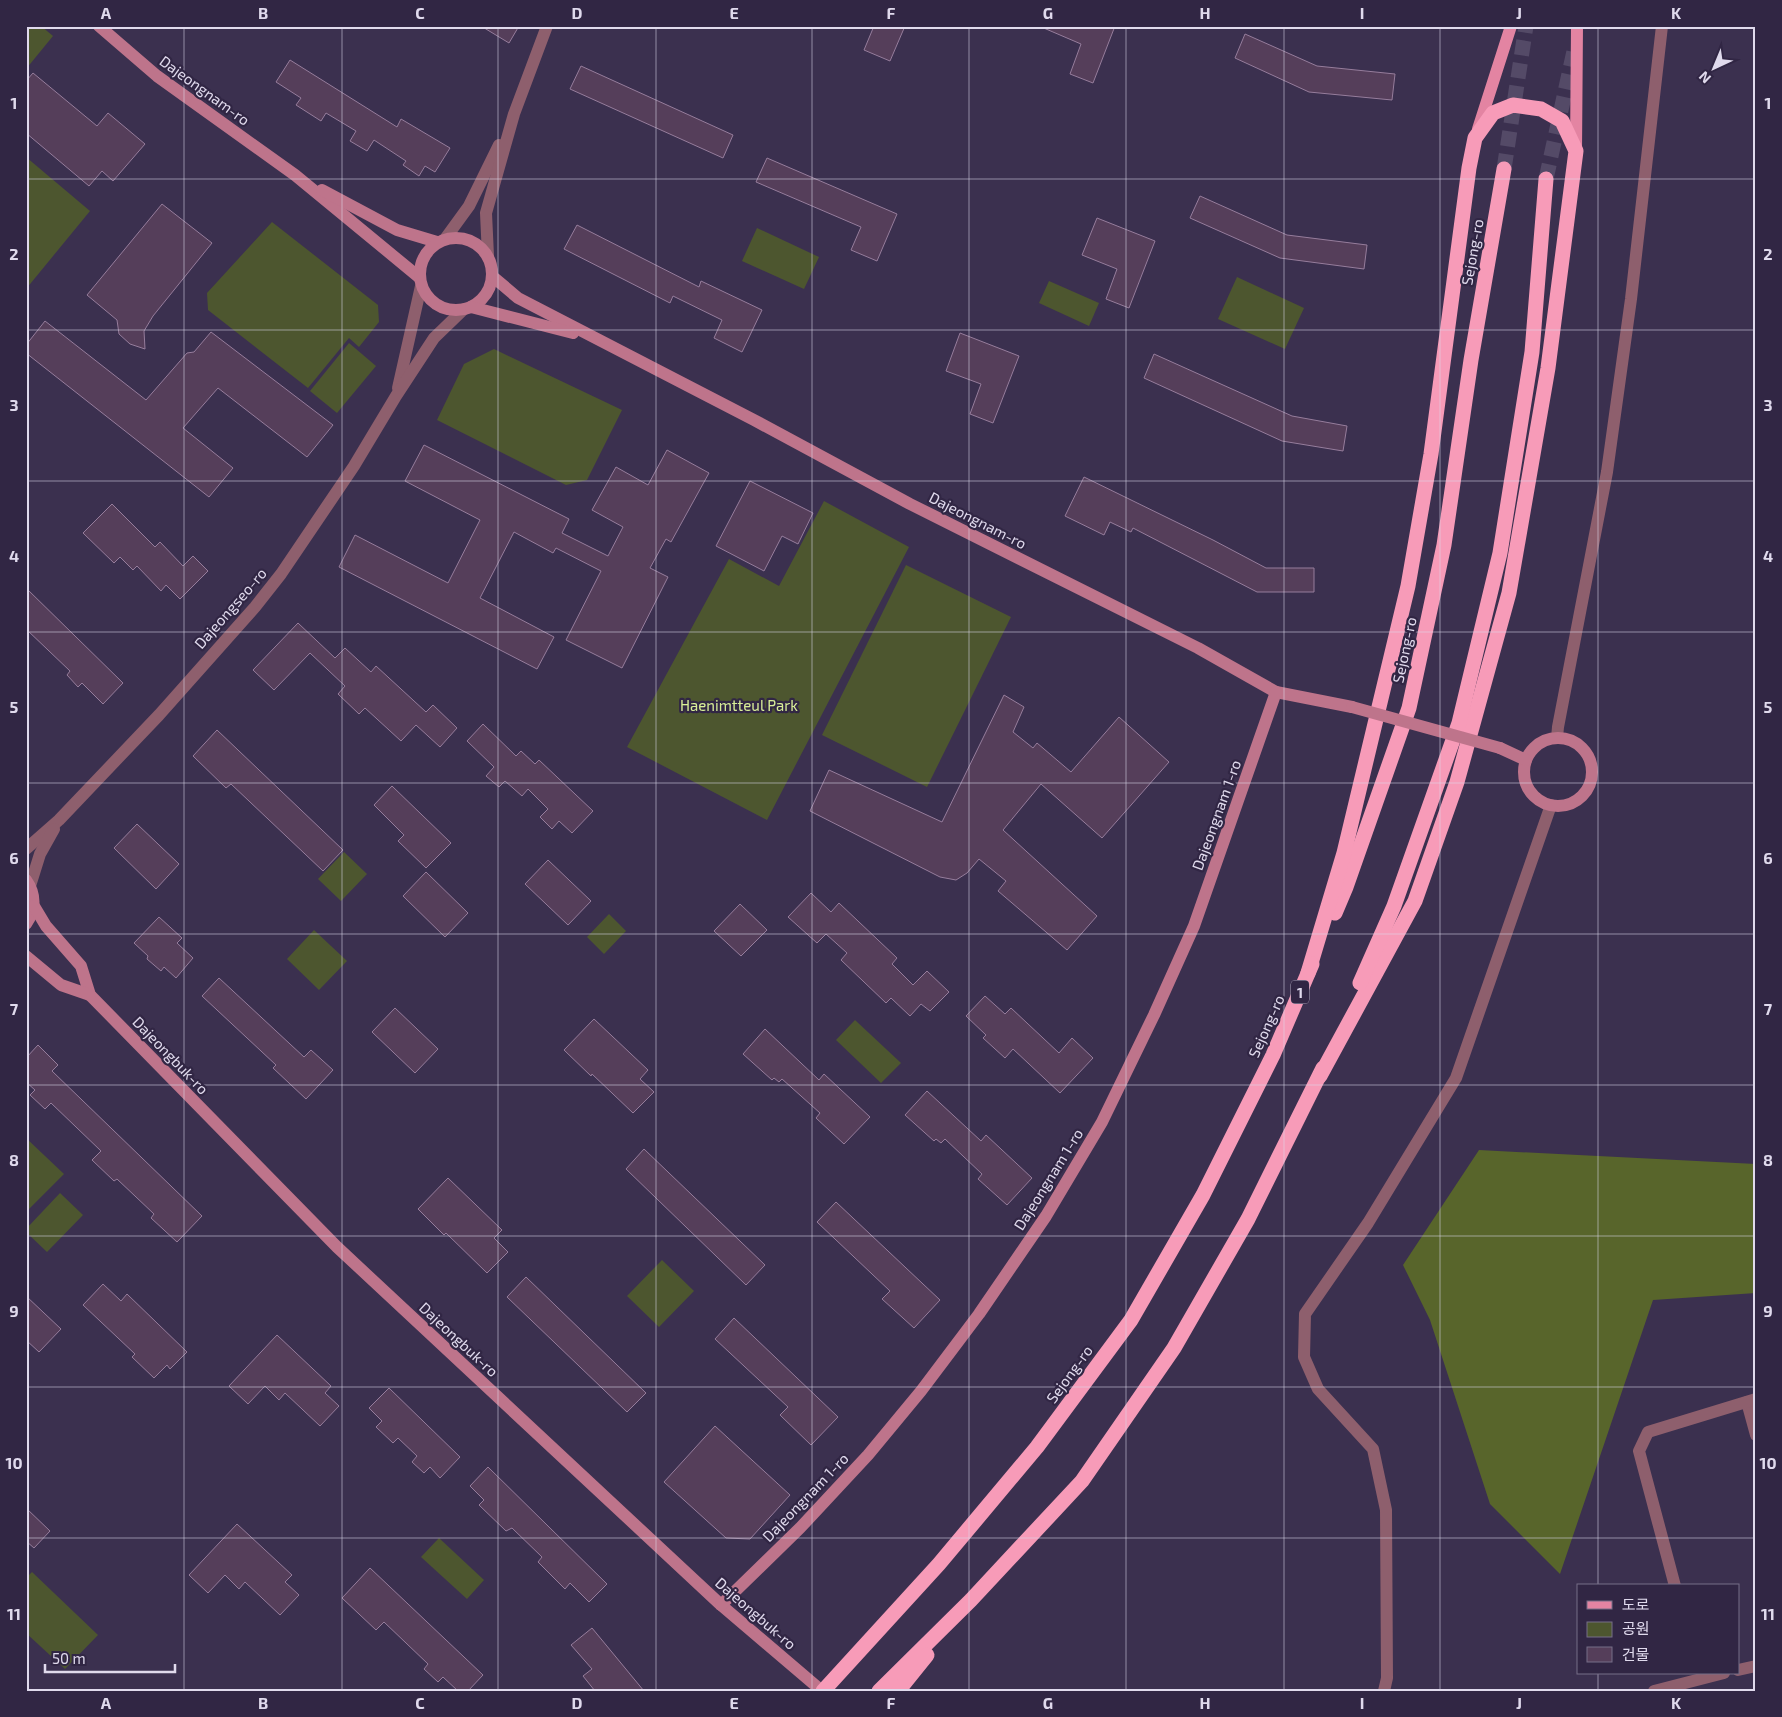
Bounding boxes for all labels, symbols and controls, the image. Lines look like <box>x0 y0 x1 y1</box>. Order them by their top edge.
text: A <box>101 3 112 22</box>
text: B <box>258 3 268 22</box>
text: C <box>415 3 425 22</box>
text: D <box>572 3 583 22</box>
text: E <box>729 3 739 22</box>
text: F <box>887 3 896 22</box>
text: G <box>1043 3 1053 22</box>
text: H <box>1199 3 1211 22</box>
text: I <box>1360 3 1364 22</box>
text: J <box>1516 3 1522 22</box>
text: K <box>1671 3 1682 22</box>
north arrow <box>1690 42 1740 92</box>
street label: Dajeongnam-ro <box>156 51 253 129</box>
text: N <box>1695 68 1714 87</box>
text: 1 <box>11 93 17 112</box>
text: 1 <box>1765 93 1771 112</box>
street label: Sejong-ro <box>1457 217 1488 287</box>
text: 2 <box>9 244 19 263</box>
text: 2 <box>1763 244 1773 263</box>
text: 3 <box>9 395 19 414</box>
text: 3 <box>1763 395 1773 414</box>
street label: Dajeongnam-ro <box>926 488 1030 553</box>
text: 4 <box>9 546 19 565</box>
text: 4 <box>1763 546 1773 565</box>
street label: Dajeongseo-ro <box>190 564 271 653</box>
street label: Sejong-ro <box>1388 615 1421 685</box>
park label: Haenimtteul Park <box>680 696 798 714</box>
text: 5 <box>10 697 19 716</box>
text: 5 <box>1764 697 1773 716</box>
street label: Dajeongnam 1-ro <box>1188 757 1245 873</box>
text: 6 <box>9 848 19 867</box>
text: 6 <box>1763 848 1773 867</box>
road number: 1 <box>1291 980 1309 1004</box>
street label: Sejong-ro <box>1244 992 1289 1061</box>
text: 7 <box>10 999 19 1018</box>
text: 7 <box>1764 999 1773 1018</box>
street label: Dajeongbuk-ro <box>129 1012 213 1098</box>
street label: Dajeongnam 1-ro <box>1010 1125 1087 1234</box>
text: 8 <box>9 1150 19 1169</box>
text: 8 <box>1763 1150 1773 1169</box>
street label: Dajeongbuk-ro <box>415 1298 502 1381</box>
text: 9 <box>9 1301 19 1320</box>
text: 9 <box>1763 1301 1773 1320</box>
street label: Sejong-ro <box>1042 1342 1097 1407</box>
street label: Dajeongnam 1-ro <box>758 1449 853 1546</box>
text: 10 <box>5 1453 23 1472</box>
text: 10 <box>1759 1453 1777 1472</box>
street label: Dajeongbuk-ro <box>711 1573 800 1654</box>
legend <box>1577 1584 1740 1674</box>
text: 도로 <box>1622 1595 1650 1613</box>
text: 11 <box>7 1604 21 1623</box>
text: 11 <box>1761 1604 1775 1623</box>
text: 공원 <box>1622 1619 1650 1637</box>
scale bar <box>45 1642 175 1674</box>
text: 건물 <box>1622 1645 1650 1663</box>
text: 50 m <box>52 1649 86 1667</box>
text: A <box>101 1693 112 1712</box>
text: B <box>258 1693 268 1712</box>
text: C <box>415 1693 425 1712</box>
text: D <box>572 1693 583 1712</box>
text: E <box>729 1693 739 1712</box>
text: F <box>887 1693 896 1712</box>
text: G <box>1043 1693 1053 1712</box>
text: H <box>1199 1693 1211 1712</box>
text: I <box>1360 1693 1364 1712</box>
text: J <box>1516 1693 1522 1712</box>
text: K <box>1671 1693 1682 1712</box>

